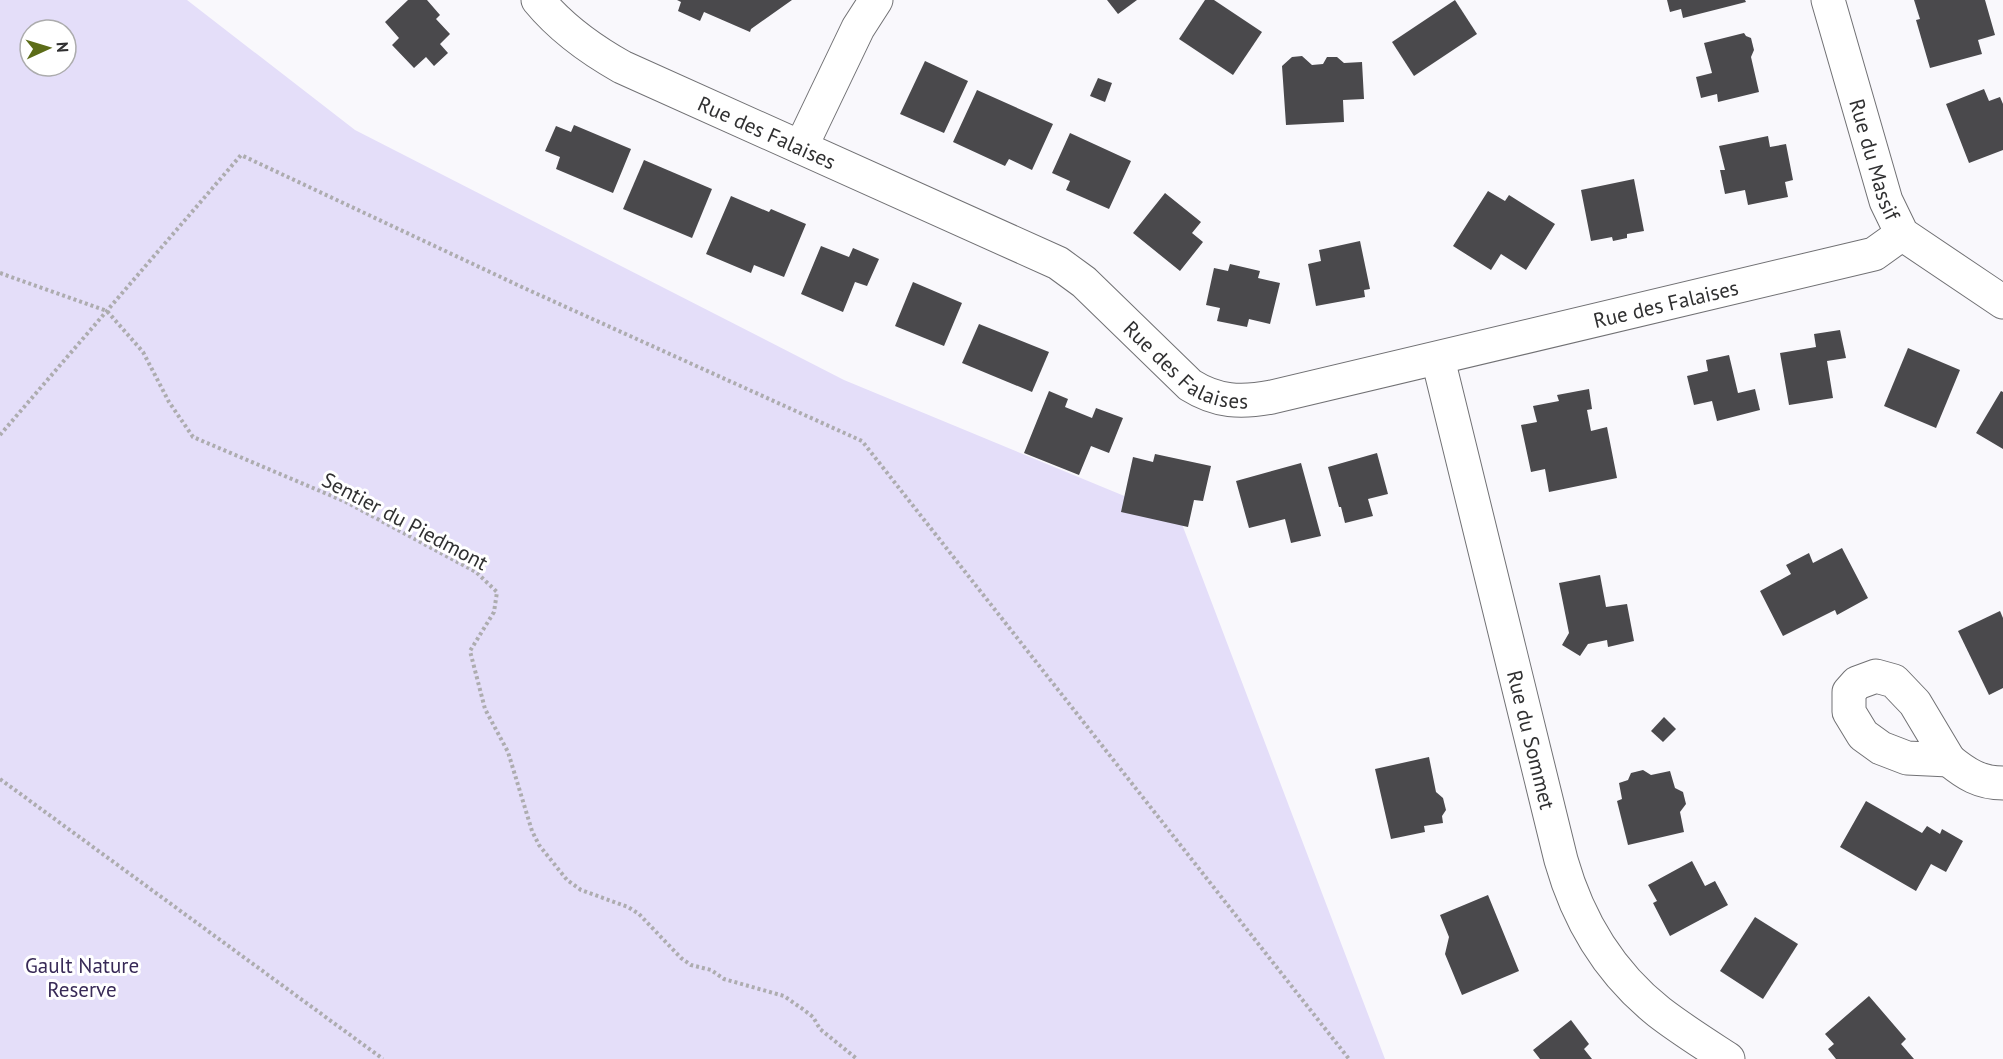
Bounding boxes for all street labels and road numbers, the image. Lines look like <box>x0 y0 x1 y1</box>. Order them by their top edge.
street label: Rue des Falaises <box>694 89 840 175</box>
street label: Rue du Massif <box>1844 96 1907 226</box>
street label: Rue des Falaises <box>1591 273 1741 334</box>
street label: Rue des Falaises <box>1118 315 1248 414</box>
street label: Sentier du Piedmont <box>317 466 493 576</box>
street label: Rue du Sommet <box>1501 667 1562 812</box>

